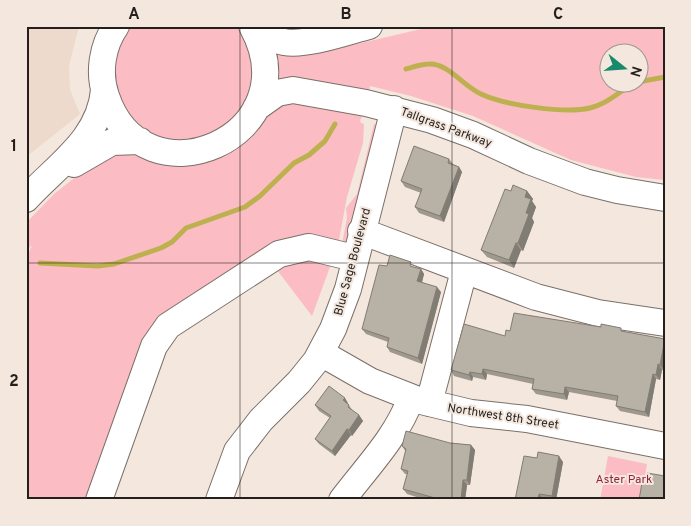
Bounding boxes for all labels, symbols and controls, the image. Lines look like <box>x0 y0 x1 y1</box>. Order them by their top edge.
text: A <box>128 5 140 25</box>
text: B <box>340 5 352 25</box>
text: C <box>553 5 563 25</box>
north arrow <box>598 42 648 92</box>
text: N <box>625 64 645 79</box>
street label: Tallgrass Parkway <box>398 104 494 152</box>
text: 1 <box>11 137 17 157</box>
street label: Blue Sage Boulevard <box>331 206 375 318</box>
text: 2 <box>9 372 19 392</box>
street label: Northwest 8th Street <box>446 400 560 434</box>
park label: Aster Park <box>596 472 652 488</box>

